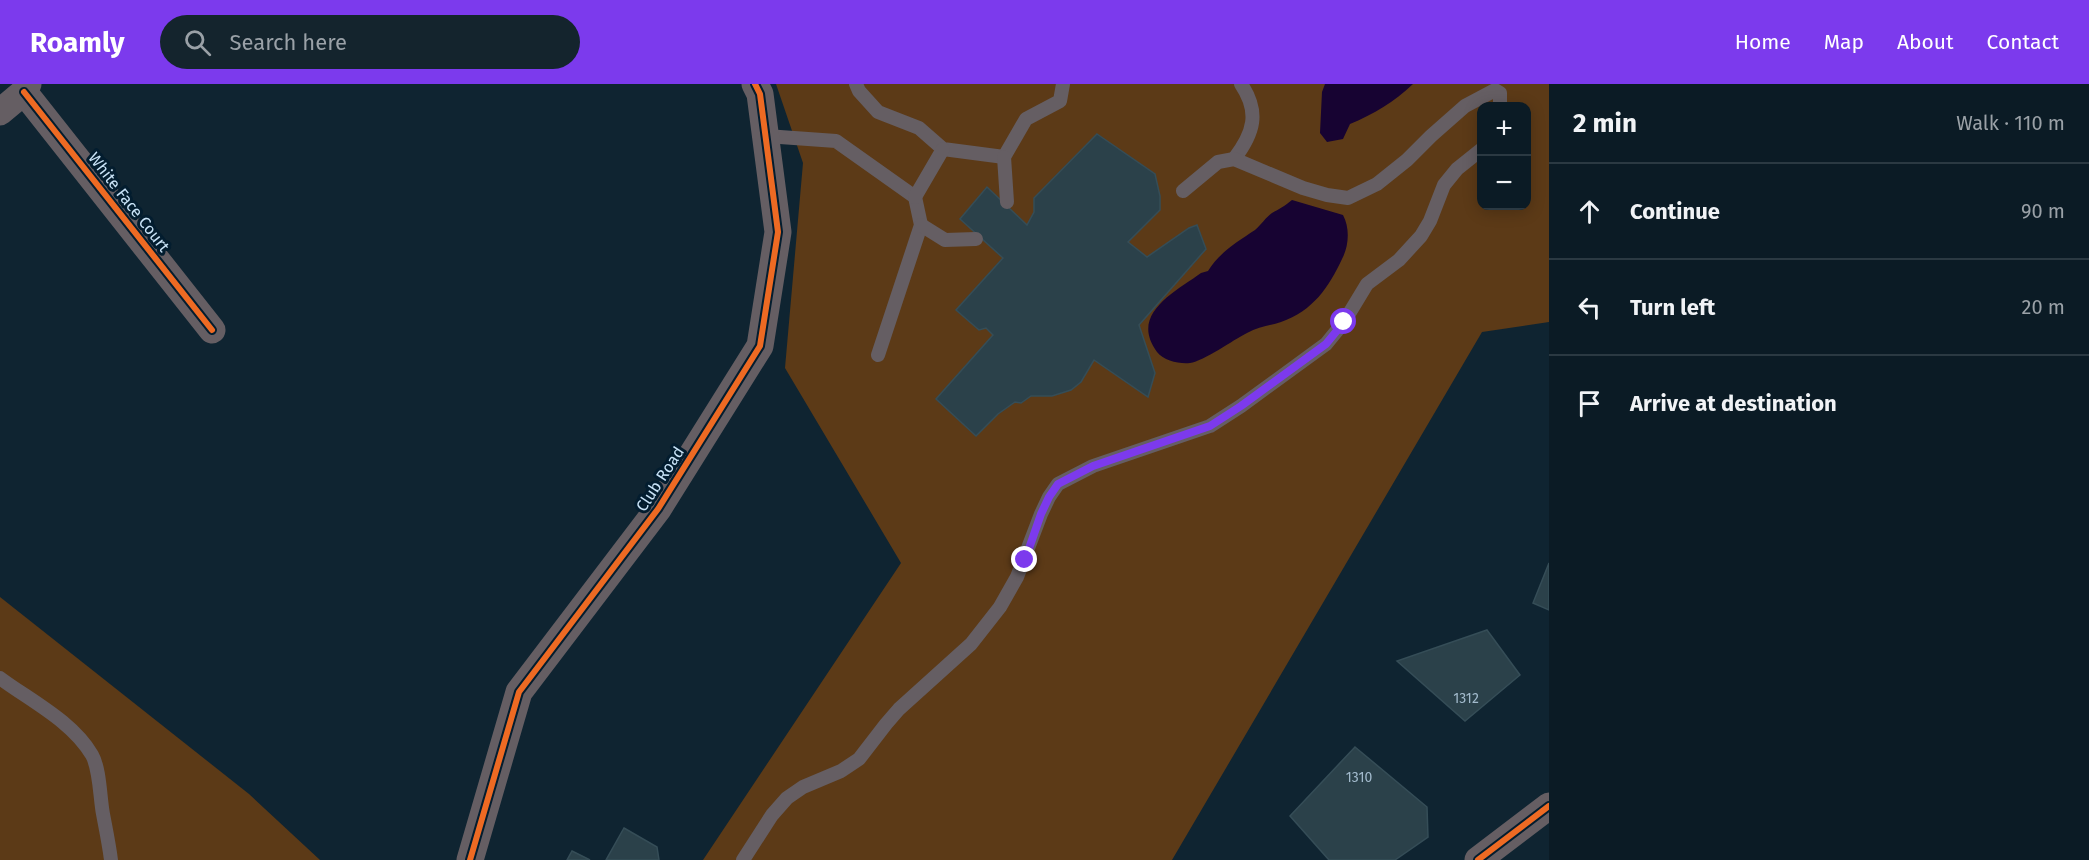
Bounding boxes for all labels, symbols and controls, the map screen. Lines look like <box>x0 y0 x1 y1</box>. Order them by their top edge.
search box <box>160 15 580 69</box>
text: Roamly <box>30 26 124 59</box>
icon: search <box>181 26 214 59</box>
text: Search here <box>229 29 347 56</box>
text: Home <box>1735 29 1791 55</box>
text: Map <box>1824 29 1864 55</box>
text: About <box>1897 29 1954 55</box>
text: Contact <box>1987 29 2059 55</box>
map controls <box>1477 102 1531 210</box>
button: + <box>1477 102 1531 156</box>
text: 2 min <box>1573 108 1637 139</box>
text: Walk · 110 m <box>1956 111 2065 135</box>
street label: White Face Court <box>84 149 174 256</box>
button: − <box>1477 156 1531 210</box>
icon: ahead <box>1573 195 1606 228</box>
text: Continue <box>1630 198 1720 225</box>
text: 90 m <box>2021 199 2065 223</box>
icon: left <box>1573 291 1606 324</box>
text: Turn left <box>1630 294 1715 321</box>
text: 20 m <box>2022 295 2065 319</box>
route start <box>1330 308 1356 334</box>
icon: arrive <box>1573 387 1606 420</box>
text: Arrive at destination <box>1630 390 1837 417</box>
street label: Club Road <box>632 443 688 515</box>
route end <box>1011 546 1037 572</box>
house number: 1312 <box>1453 690 1479 707</box>
house number: 1310 <box>1346 769 1372 786</box>

